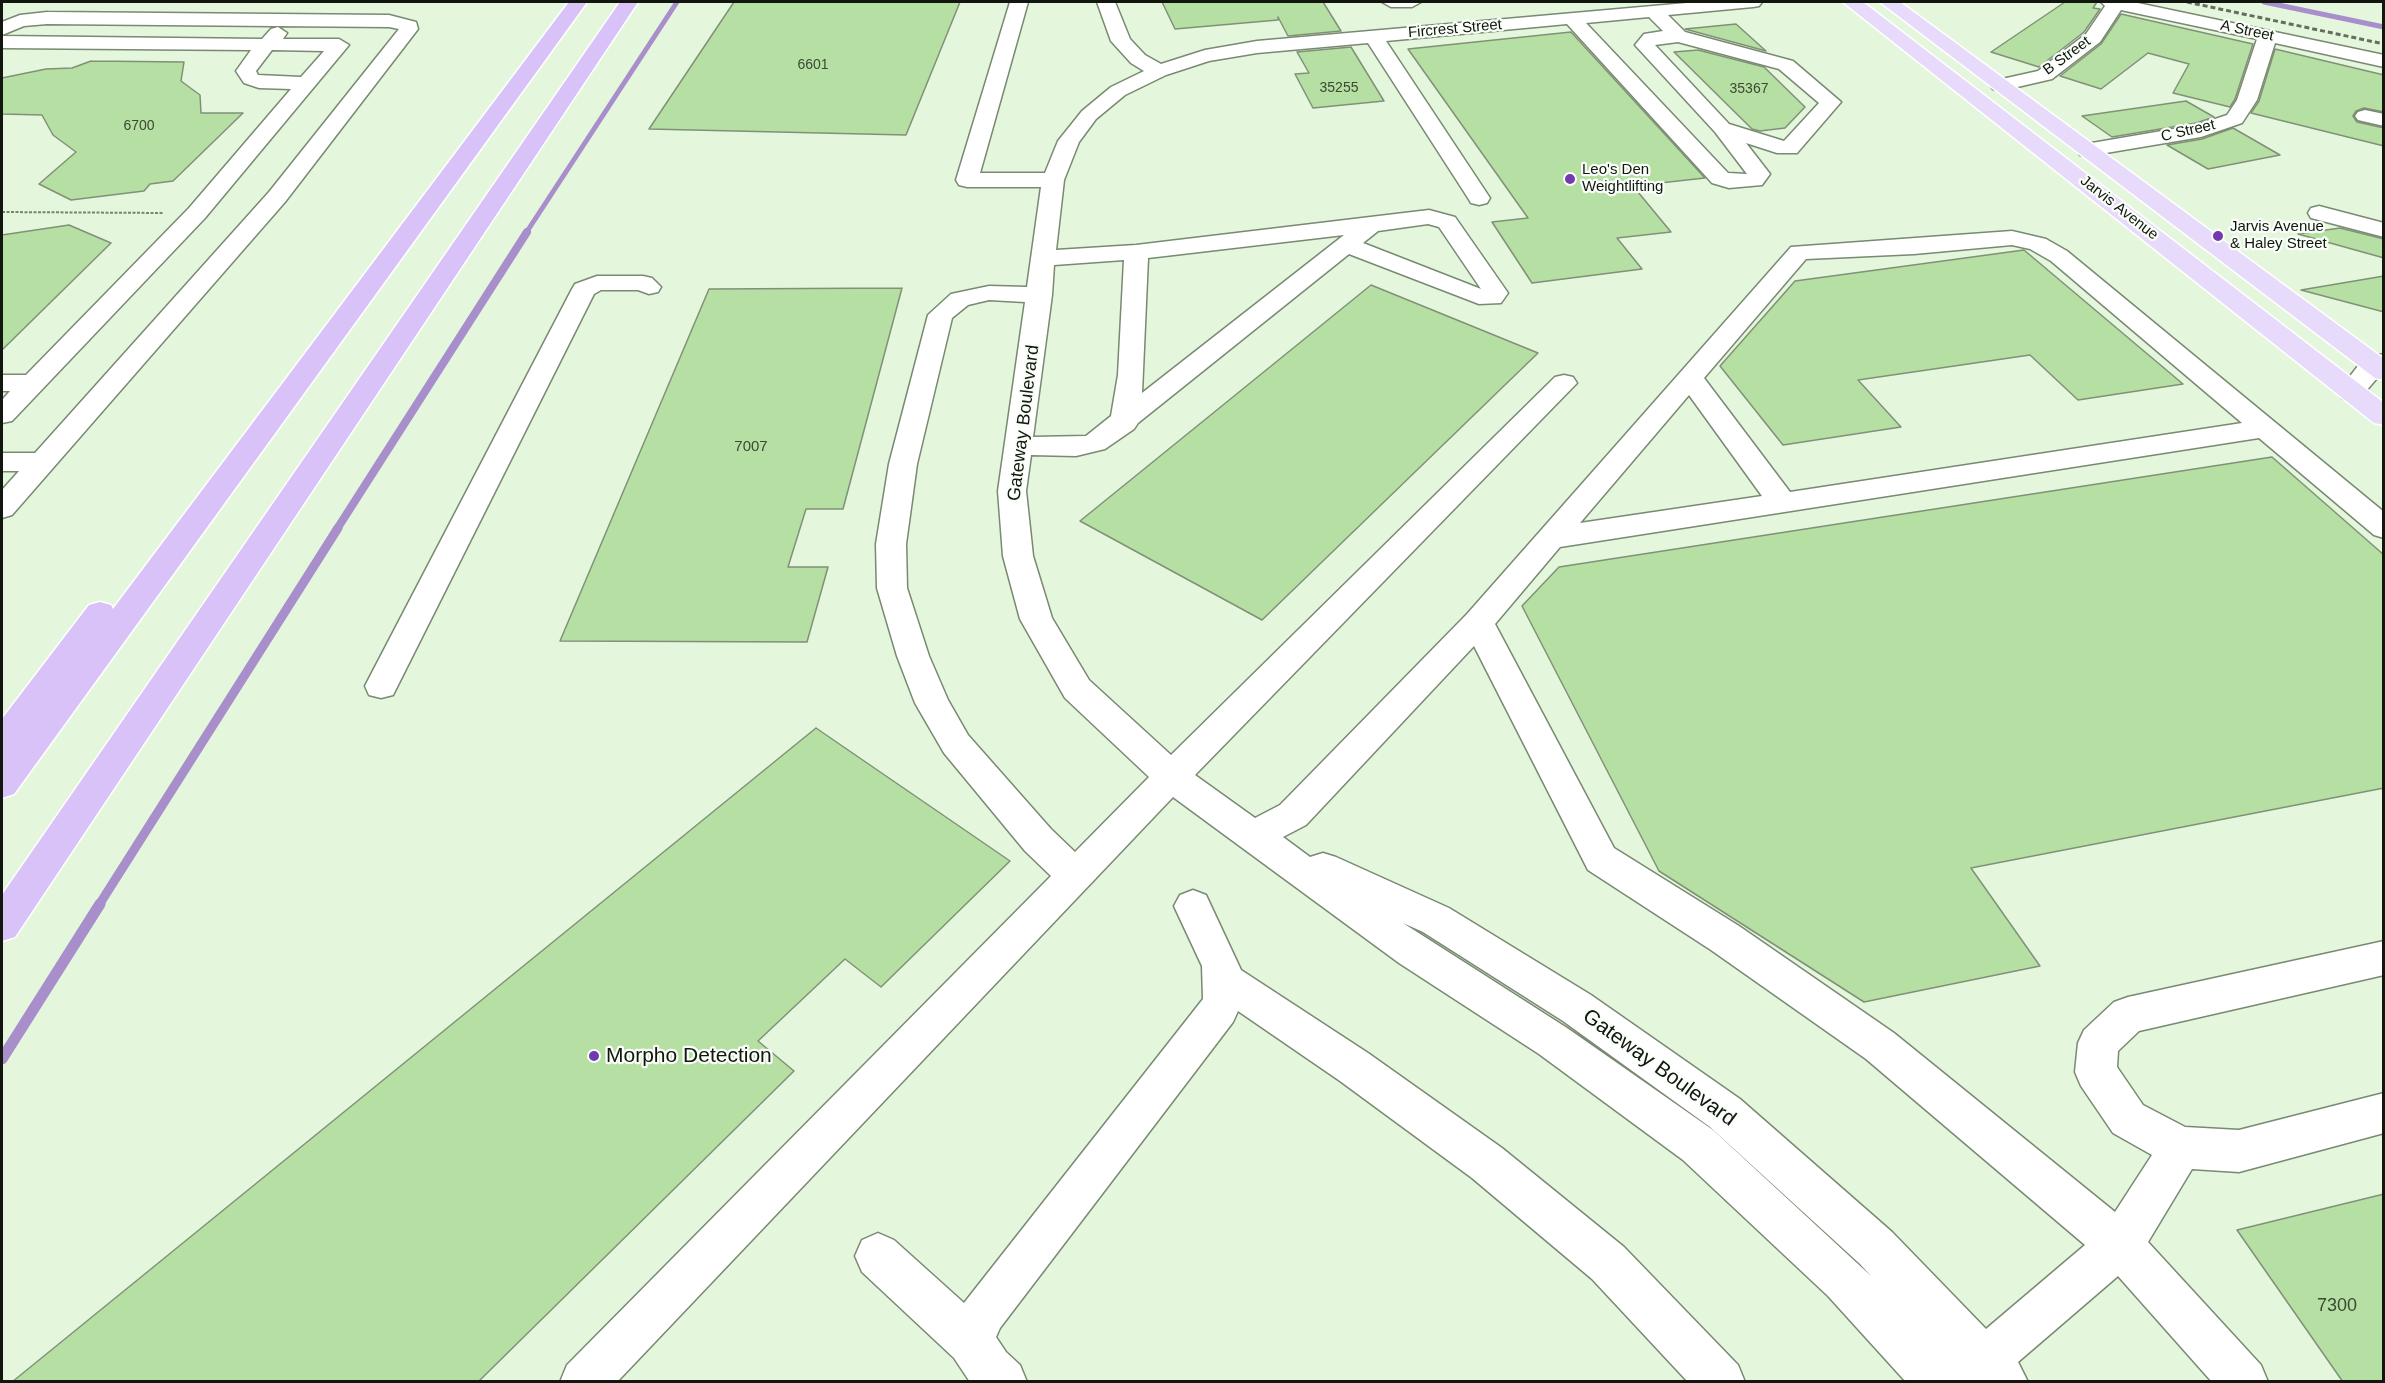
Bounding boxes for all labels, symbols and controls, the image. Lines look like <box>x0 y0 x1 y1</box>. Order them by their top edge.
street label: Fircrest Street <box>1407 16 1503 42</box>
street label: A Street <box>2219 17 2275 45</box>
street label: B Street <box>2040 33 2094 79</box>
house number: 6601 <box>797 57 829 73</box>
house number: 35255 <box>1320 80 1358 96</box>
house number: 35367 <box>1730 81 1768 97</box>
street label: C Street <box>2159 116 2217 146</box>
house number: 6700 <box>123 118 155 134</box>
place label: Leo's Den Weightlifting <box>1582 161 1663 196</box>
marker: Leo's Den Weightlifting <box>1563 172 1577 186</box>
street label: Jarvis Avenue <box>2076 172 2162 244</box>
place label: Jarvis Avenue & Haley Street <box>2230 218 2327 253</box>
marker: Jarvis Avenue & Haley Street <box>2211 229 2225 243</box>
street label: Gateway Boulevard <box>1004 344 1044 502</box>
house number: 7007 <box>734 438 768 456</box>
street label: Gateway Boulevard <box>1577 1004 1741 1132</box>
place label: Morpho Detection <box>606 1043 772 1069</box>
marker: Morpho Detection <box>587 1049 601 1063</box>
house number: 7300 <box>2317 1295 2357 1317</box>

